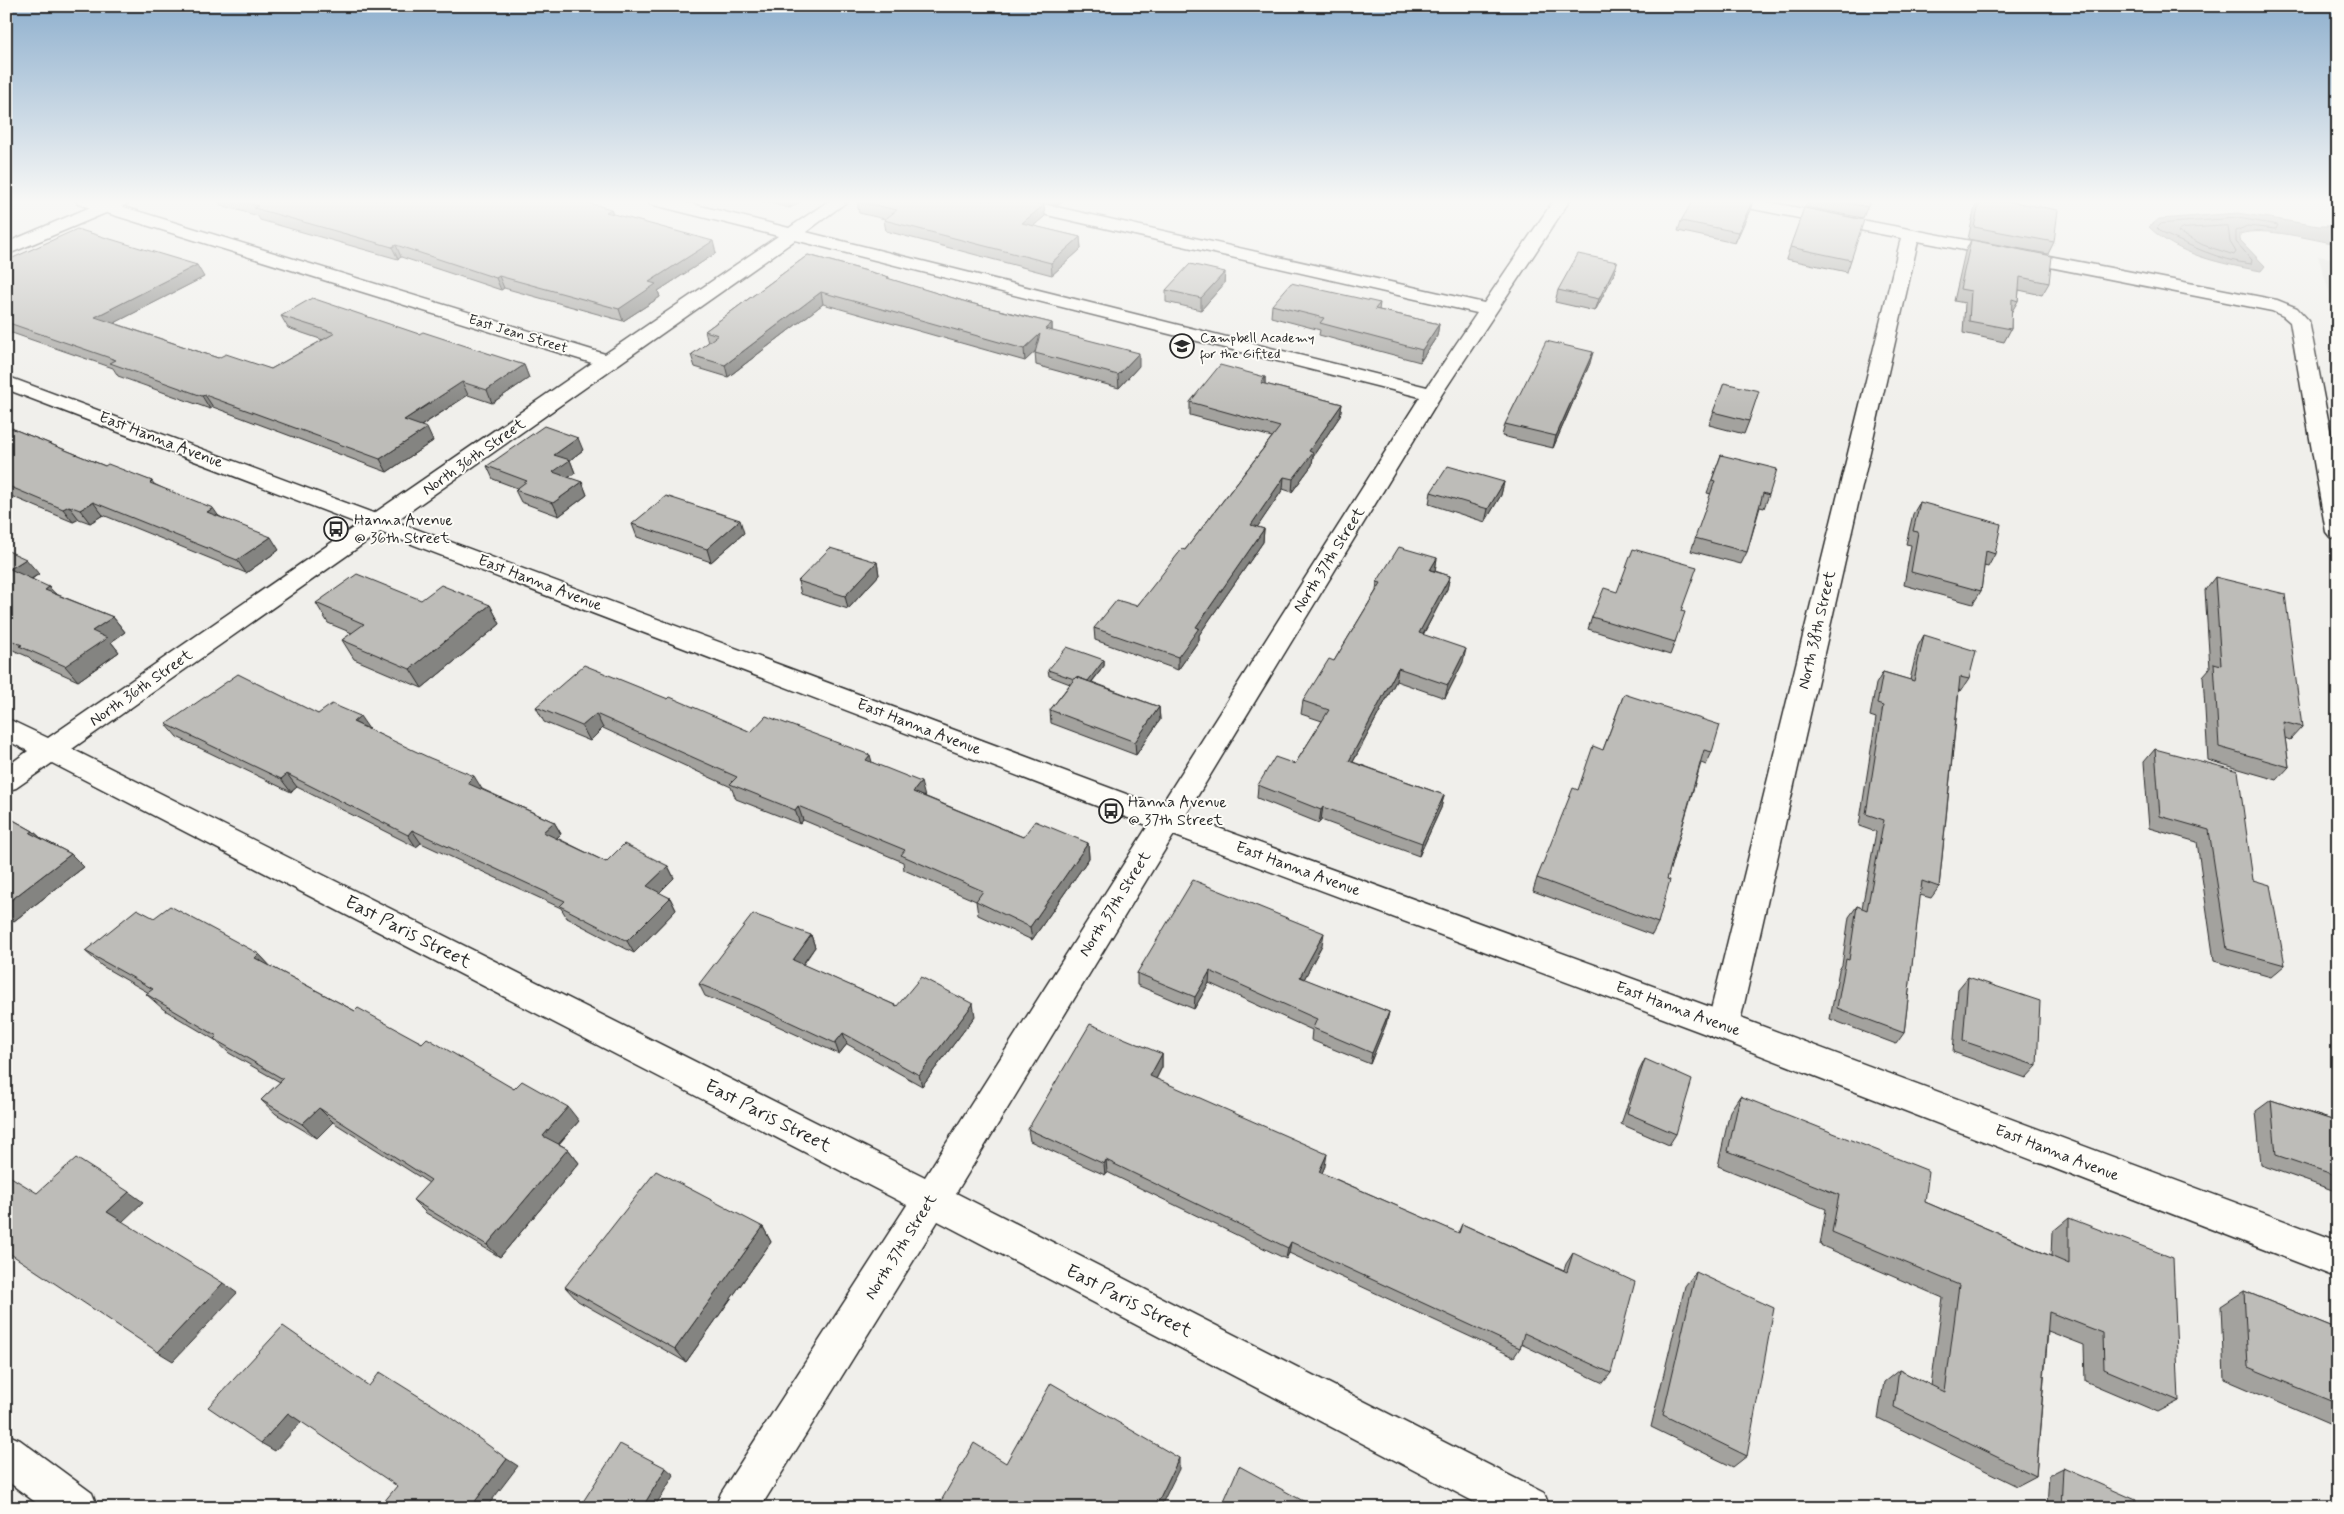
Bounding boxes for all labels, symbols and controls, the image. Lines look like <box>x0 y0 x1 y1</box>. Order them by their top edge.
street label: East Jean Street <box>466 310 570 358</box>
place label: Campbell Academy for the Gifted <box>1200 329 1315 365</box>
school or university icon: Campbell Academy for the Gifted <box>1169 333 1195 359</box>
street label: East Hanna Avenue <box>96 407 227 474</box>
street label: North 36th Street <box>418 413 530 500</box>
street label: North 37th Street <box>1288 503 1370 617</box>
place label: Hanna Avenue @ 36th Street <box>354 510 453 549</box>
bus stop icon: Hanna Avenue @ 36th Street <box>323 516 349 542</box>
street label: East Hanna Avenue <box>475 550 606 617</box>
street label: North 38th Street <box>1793 568 1841 691</box>
street label: North 36th Street <box>85 644 197 731</box>
street label: East Hanna Avenue <box>854 694 985 761</box>
place label: Hanna Avenue @ 37th Street <box>1128 792 1227 831</box>
bus stop icon: Hanna Avenue @ 37th Street <box>1098 798 1124 824</box>
street label: East Hanna Avenue <box>1233 837 1364 902</box>
street label: North 37th Street <box>1074 847 1156 961</box>
street label: East Paris Street <box>341 889 475 975</box>
street label: East Hanna Avenue <box>1613 977 1744 1042</box>
street label: East Paris Street <box>701 1073 835 1159</box>
street label: East Hanna Avenue <box>1992 1120 2123 1187</box>
street label: North 37th Street <box>860 1190 942 1304</box>
street label: East Paris Street <box>1062 1258 1196 1344</box>

